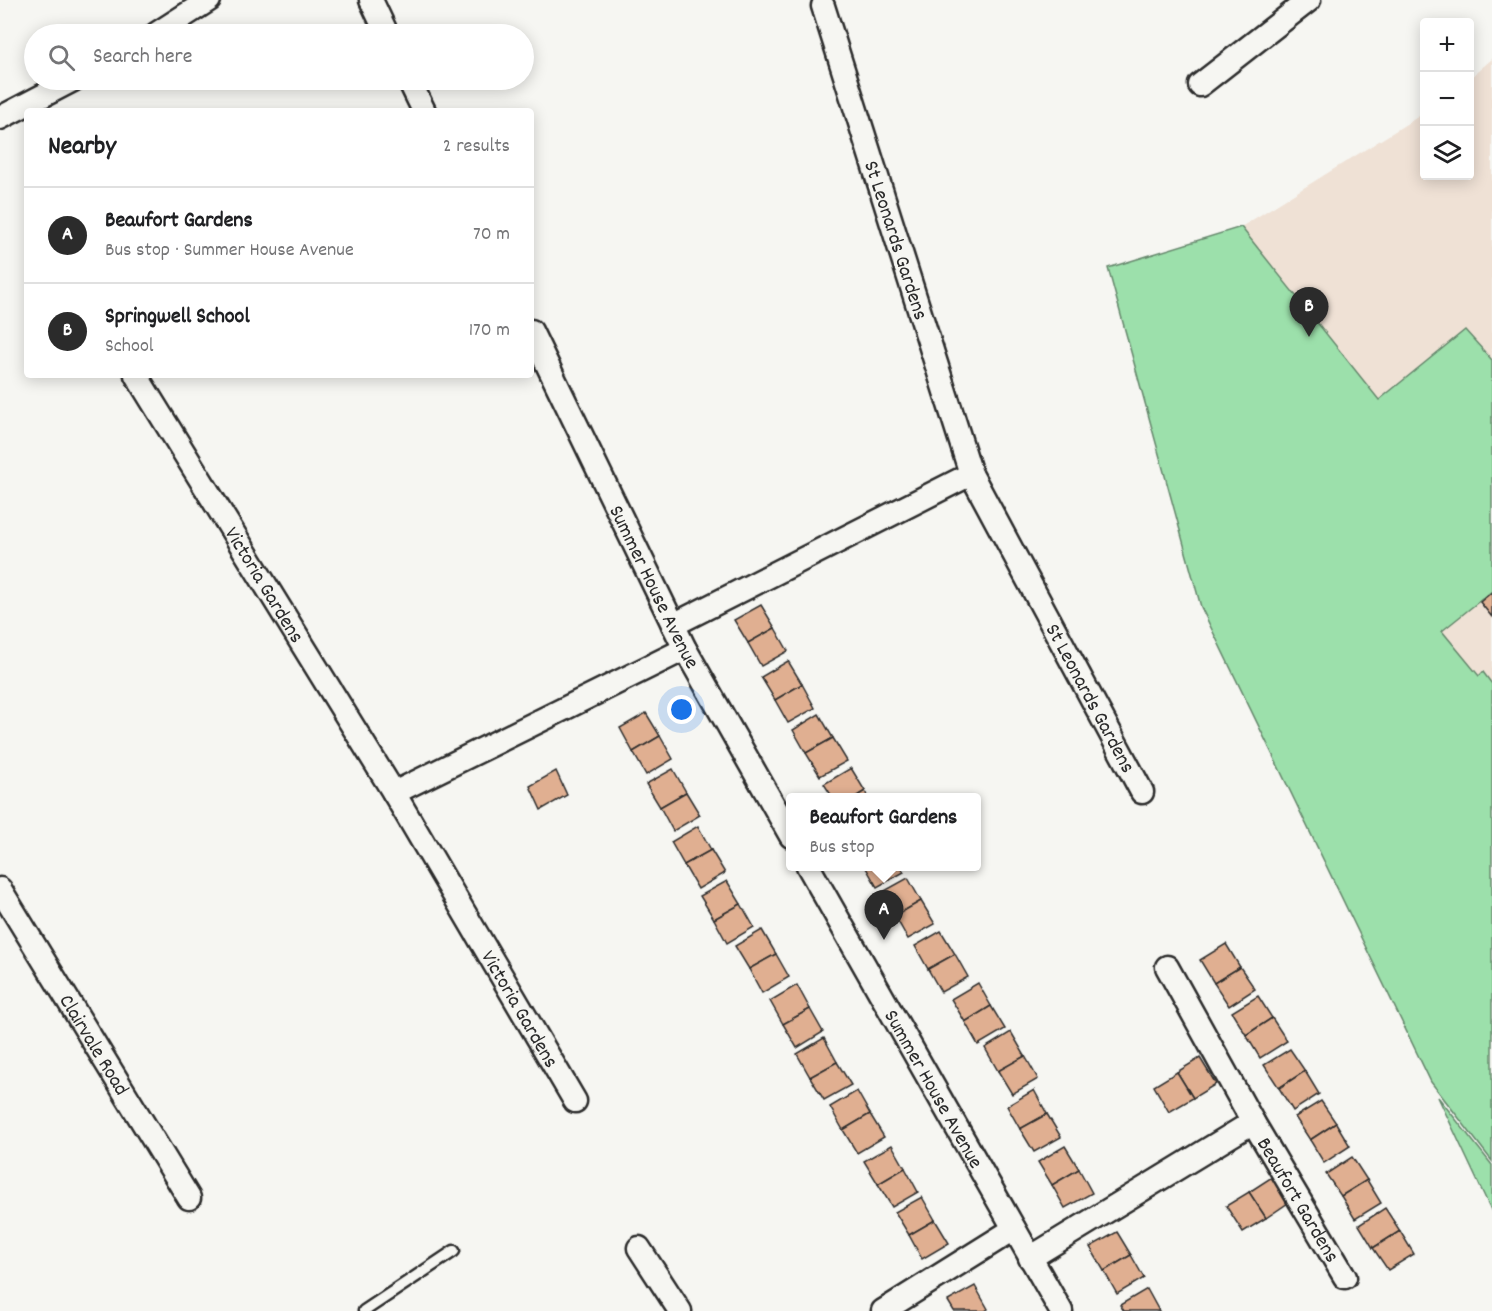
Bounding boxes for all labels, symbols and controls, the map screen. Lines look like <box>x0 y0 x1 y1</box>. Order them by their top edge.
map controls <box>1420 18 1474 180</box>
button: + <box>1420 18 1474 72</box>
search box <box>24 24 534 90</box>
icon: search <box>45 41 78 74</box>
text: Search here <box>93 42 192 73</box>
button: − <box>1420 72 1474 126</box>
button: layers <box>1420 126 1474 180</box>
text: Nearby <box>48 129 116 166</box>
text: 2 results <box>443 133 510 161</box>
street label: St Leonards Gardens <box>854 157 934 324</box>
text: Beaufort Gardens <box>105 206 253 237</box>
text: A <box>62 221 73 249</box>
text: 70 m <box>473 221 510 249</box>
text: Bus stop · Summer House Avenue <box>105 237 354 265</box>
pin: B <box>1290 288 1328 337</box>
text: Springwell School <box>105 302 250 333</box>
text: B <box>63 317 72 345</box>
text: 170 m <box>469 317 510 345</box>
text: School <box>105 333 154 361</box>
street label: Summer House Avenue <box>600 501 705 675</box>
street label: Victoria Gardens <box>215 522 310 650</box>
street label: St Leonards Gardens <box>1036 619 1141 779</box>
your location <box>667 695 696 724</box>
popup <box>786 793 981 871</box>
text: Beaufort Gardens <box>810 803 957 834</box>
text: Bus stop <box>810 834 875 862</box>
pin: A <box>864 890 904 940</box>
street label: Victoria Gardens <box>472 946 564 1074</box>
street label: Clairvale Road <box>50 989 135 1102</box>
street label: Summer House Avenue <box>875 1005 989 1175</box>
street label: Beaufort Gardens <box>1247 1133 1345 1269</box>

